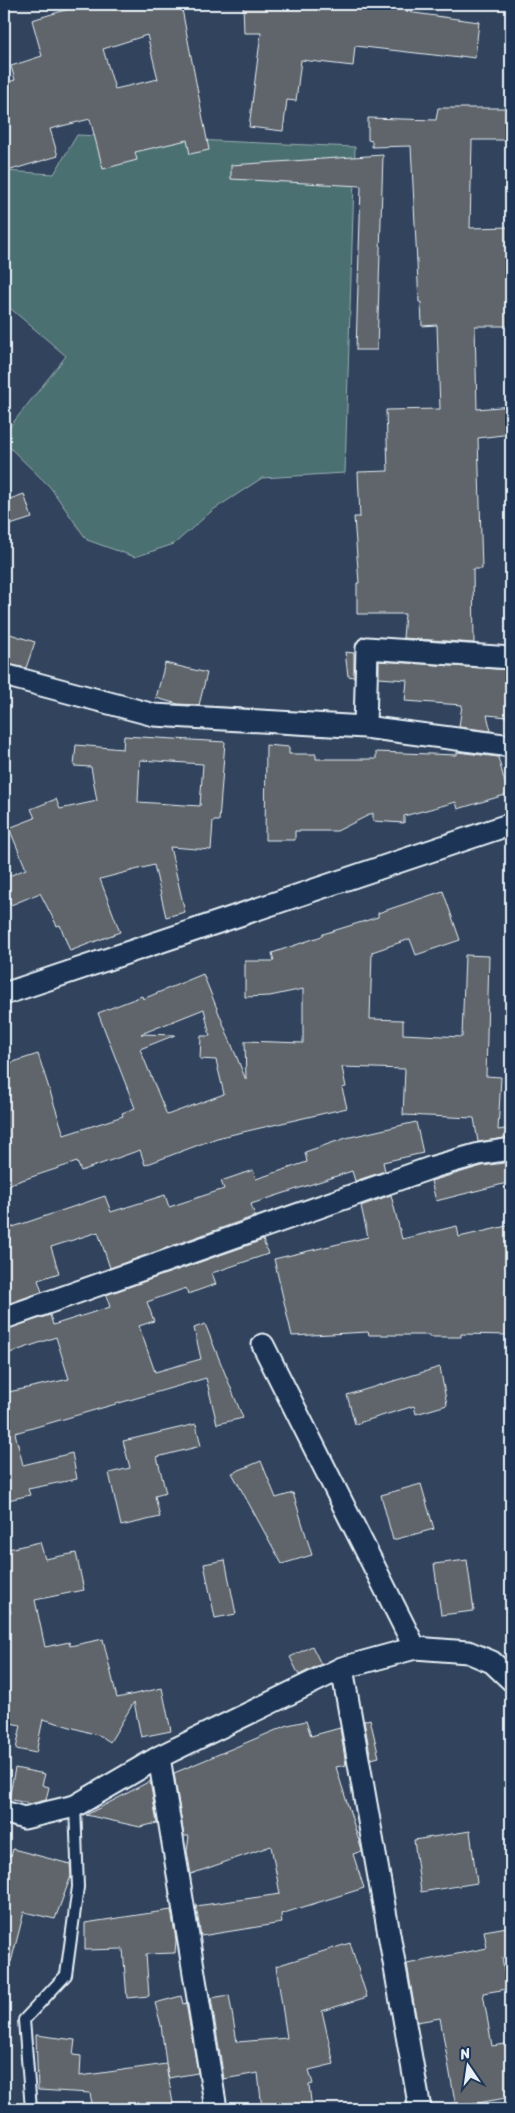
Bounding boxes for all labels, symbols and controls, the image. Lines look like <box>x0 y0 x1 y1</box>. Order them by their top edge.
north arrow <box>442 2040 492 2090</box>
text: N <box>457 2040 473 2067</box>

